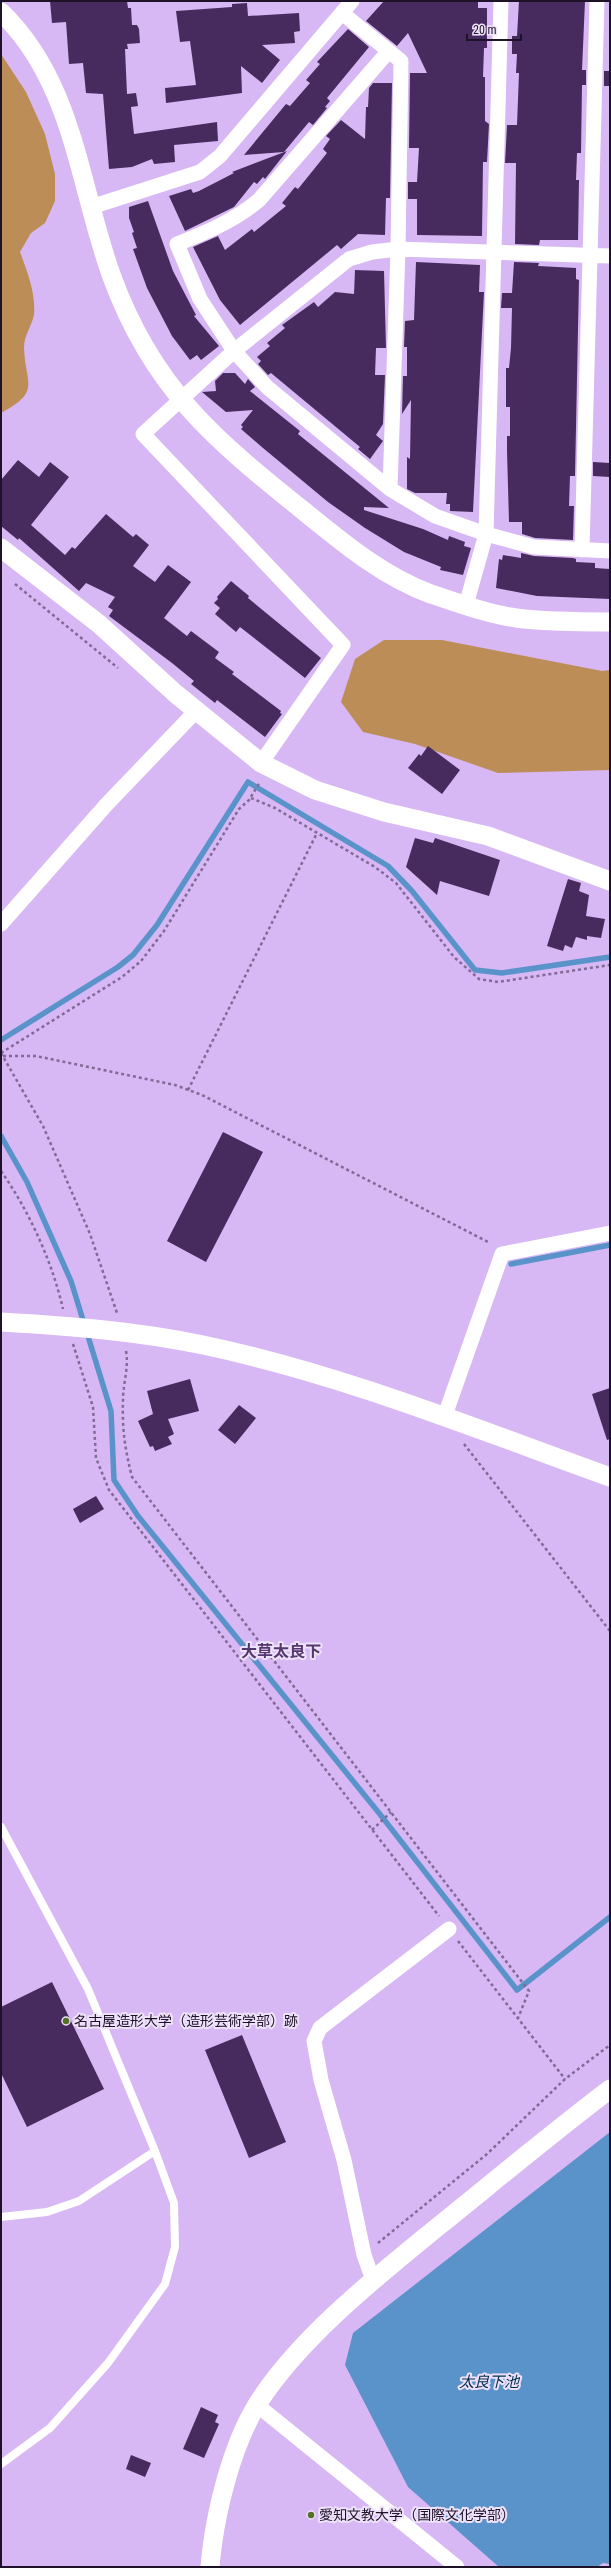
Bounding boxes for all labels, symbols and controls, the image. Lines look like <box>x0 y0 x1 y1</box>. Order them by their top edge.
scale bar <box>467 16 521 42</box>
text: 20 m <box>473 23 497 37</box>
district label: 大草太良下 <box>241 1642 321 1661</box>
place label: 名古屋造形大学（造形芸術学部）跡 <box>74 2013 298 2029</box>
marker: 名古屋造形大学（造形芸術学部）跡 <box>61 2016 71 2026</box>
water label: 太良下池 <box>459 2373 521 2391</box>
place label: 愛知文教大学（国際文化学部） <box>319 2507 515 2523</box>
marker: 愛知文教大学（国際文化学部） <box>306 2510 316 2520</box>

